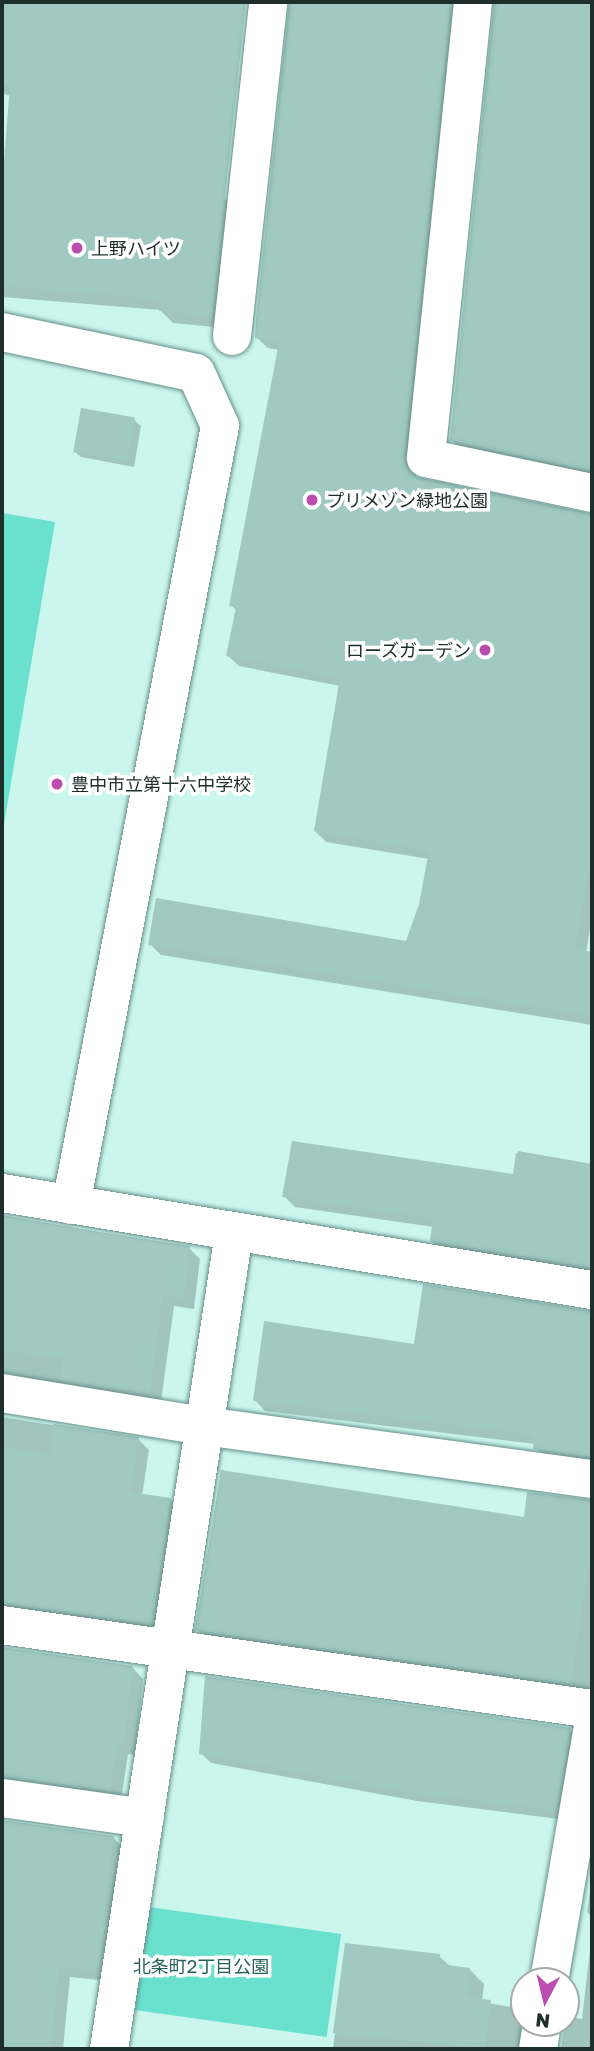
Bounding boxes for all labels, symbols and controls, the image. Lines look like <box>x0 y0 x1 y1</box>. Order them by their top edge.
place label: 上野ハイツ <box>91 237 181 259</box>
marker: 上野ハイツ <box>69 240 85 256</box>
place label: プリメゾン緑地公園 <box>326 489 488 511</box>
marker: プリメゾン緑地公園 <box>304 492 320 508</box>
place label: ローズガーデン <box>345 639 471 661</box>
marker: ローズガーデン <box>477 642 493 658</box>
place label: 豊中市立第十六中学校 <box>71 773 251 795</box>
marker: 豊中市立第十六中学校 <box>49 776 65 792</box>
park label: 北条町2丁目公園 <box>133 1955 269 1977</box>
north arrow <box>510 1967 580 2037</box>
text: N <box>534 2009 551 2034</box>

